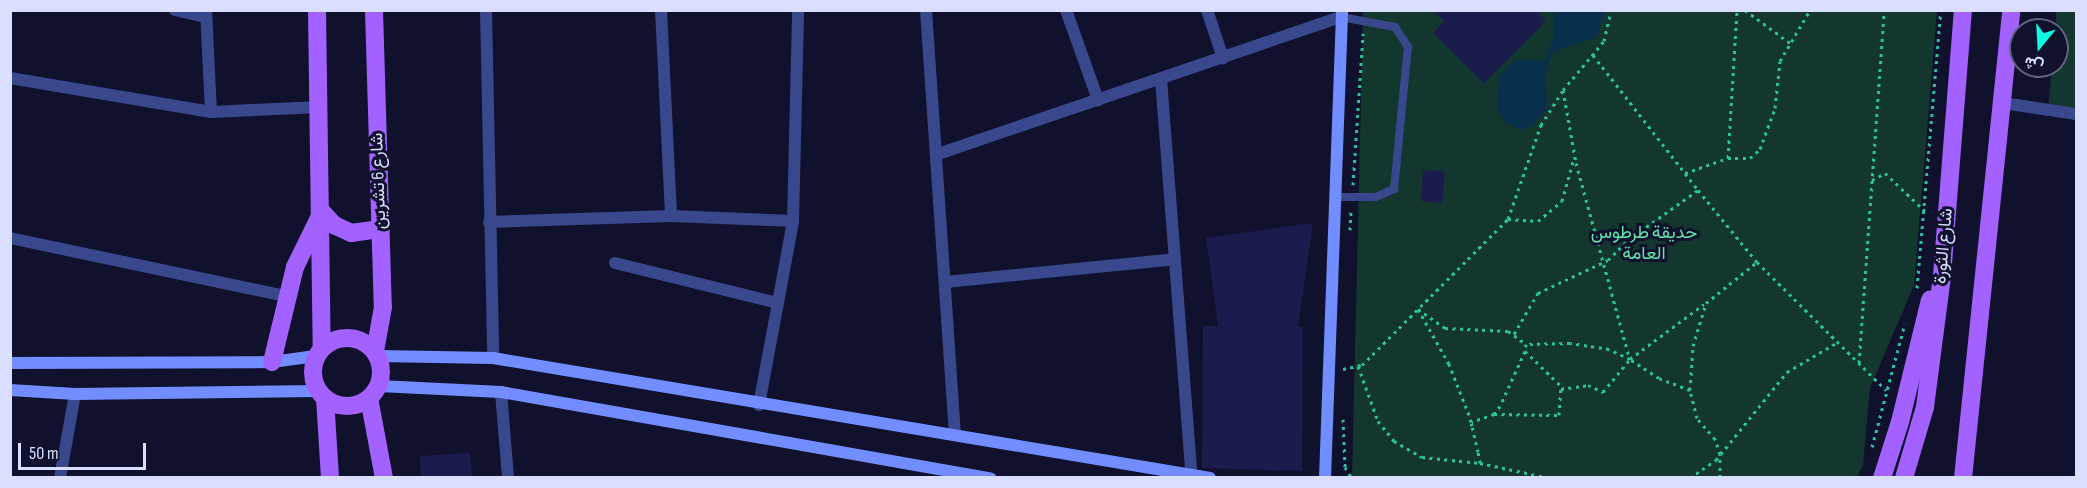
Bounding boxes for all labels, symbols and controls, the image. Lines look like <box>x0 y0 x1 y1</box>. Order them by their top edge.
north arrow <box>2009 18 2069 78</box>
text: ش <box>2022 52 2046 76</box>
street label: شارع 6 تشرين <box>367 132 391 230</box>
street label: شارع الثورة <box>1930 207 1958 285</box>
park label: حديقة طرطوس العامة <box>1591 223 1697 266</box>
scale bar <box>21 431 148 469</box>
text: 50 m <box>29 443 59 464</box>

